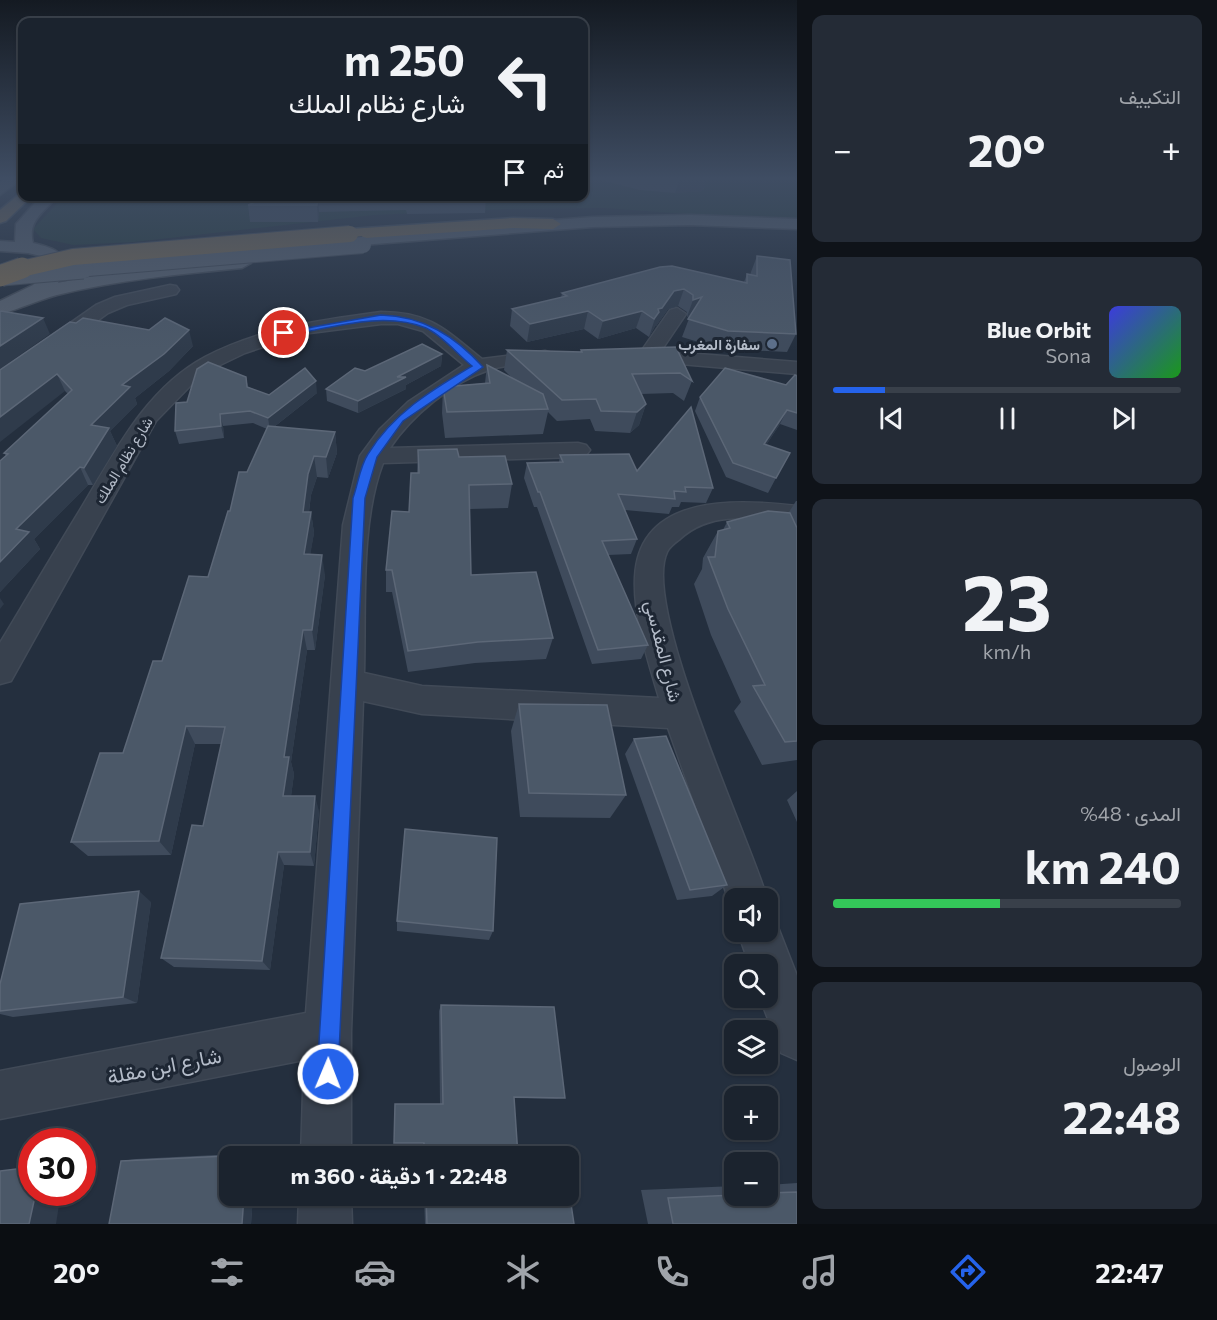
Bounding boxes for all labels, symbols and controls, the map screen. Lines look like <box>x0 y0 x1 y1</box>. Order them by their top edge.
text: 250 m <box>344 33 465 85</box>
icon: left <box>486 42 564 120</box>
text: التكييف <box>1119 84 1181 108</box>
text: شارع نظام الملك <box>289 86 465 119</box>
text: 20° <box>968 121 1046 176</box>
text: − <box>833 128 852 169</box>
text: + <box>1162 128 1181 169</box>
icon: arrive <box>498 156 531 189</box>
text: ثم <box>543 156 564 183</box>
pin <box>258 307 309 358</box>
icon: arrive <box>267 316 300 349</box>
text: Blue Orbit <box>987 316 1091 343</box>
place label: سفارة المغرب <box>678 335 760 354</box>
marker: سفارة المغرب <box>765 337 779 351</box>
text: Sona <box>1045 343 1091 367</box>
icon: previous <box>875 402 908 435</box>
icon: pause <box>991 402 1024 435</box>
icon: next <box>1107 402 1140 435</box>
street label: شارع نظام الملك <box>90 413 159 508</box>
text: 23 <box>962 552 1052 647</box>
street label: شارع المقدسي <box>636 598 687 705</box>
text: km/h <box>983 639 1031 663</box>
text: المدى · 48% <box>1080 801 1181 825</box>
text: 240 km <box>1025 838 1181 893</box>
map controls <box>724 888 778 1206</box>
button: sound <box>724 888 778 942</box>
button: search <box>724 954 778 1008</box>
button: layers <box>724 1020 778 1074</box>
street label: شارع ابن مقلة <box>105 1042 224 1091</box>
position arrow <box>296 1042 360 1106</box>
text: الوصول <box>1123 1051 1181 1075</box>
button: + <box>724 1086 778 1140</box>
text: 22:48 <box>1062 1088 1181 1143</box>
speed limit sign: 30 <box>18 1128 96 1206</box>
button: − <box>724 1152 778 1206</box>
text: 22:48 · 1 دقيقة · 360 m <box>291 1162 507 1189</box>
icon: filters <box>206 1251 248 1293</box>
icon: car <box>354 1251 396 1293</box>
icon: climate <box>502 1251 544 1293</box>
icon: phone <box>651 1251 693 1293</box>
icon: music <box>799 1251 841 1293</box>
icon: directions <box>947 1251 989 1293</box>
text: 20° <box>53 1256 100 1289</box>
text: 22:47 <box>1095 1256 1164 1289</box>

